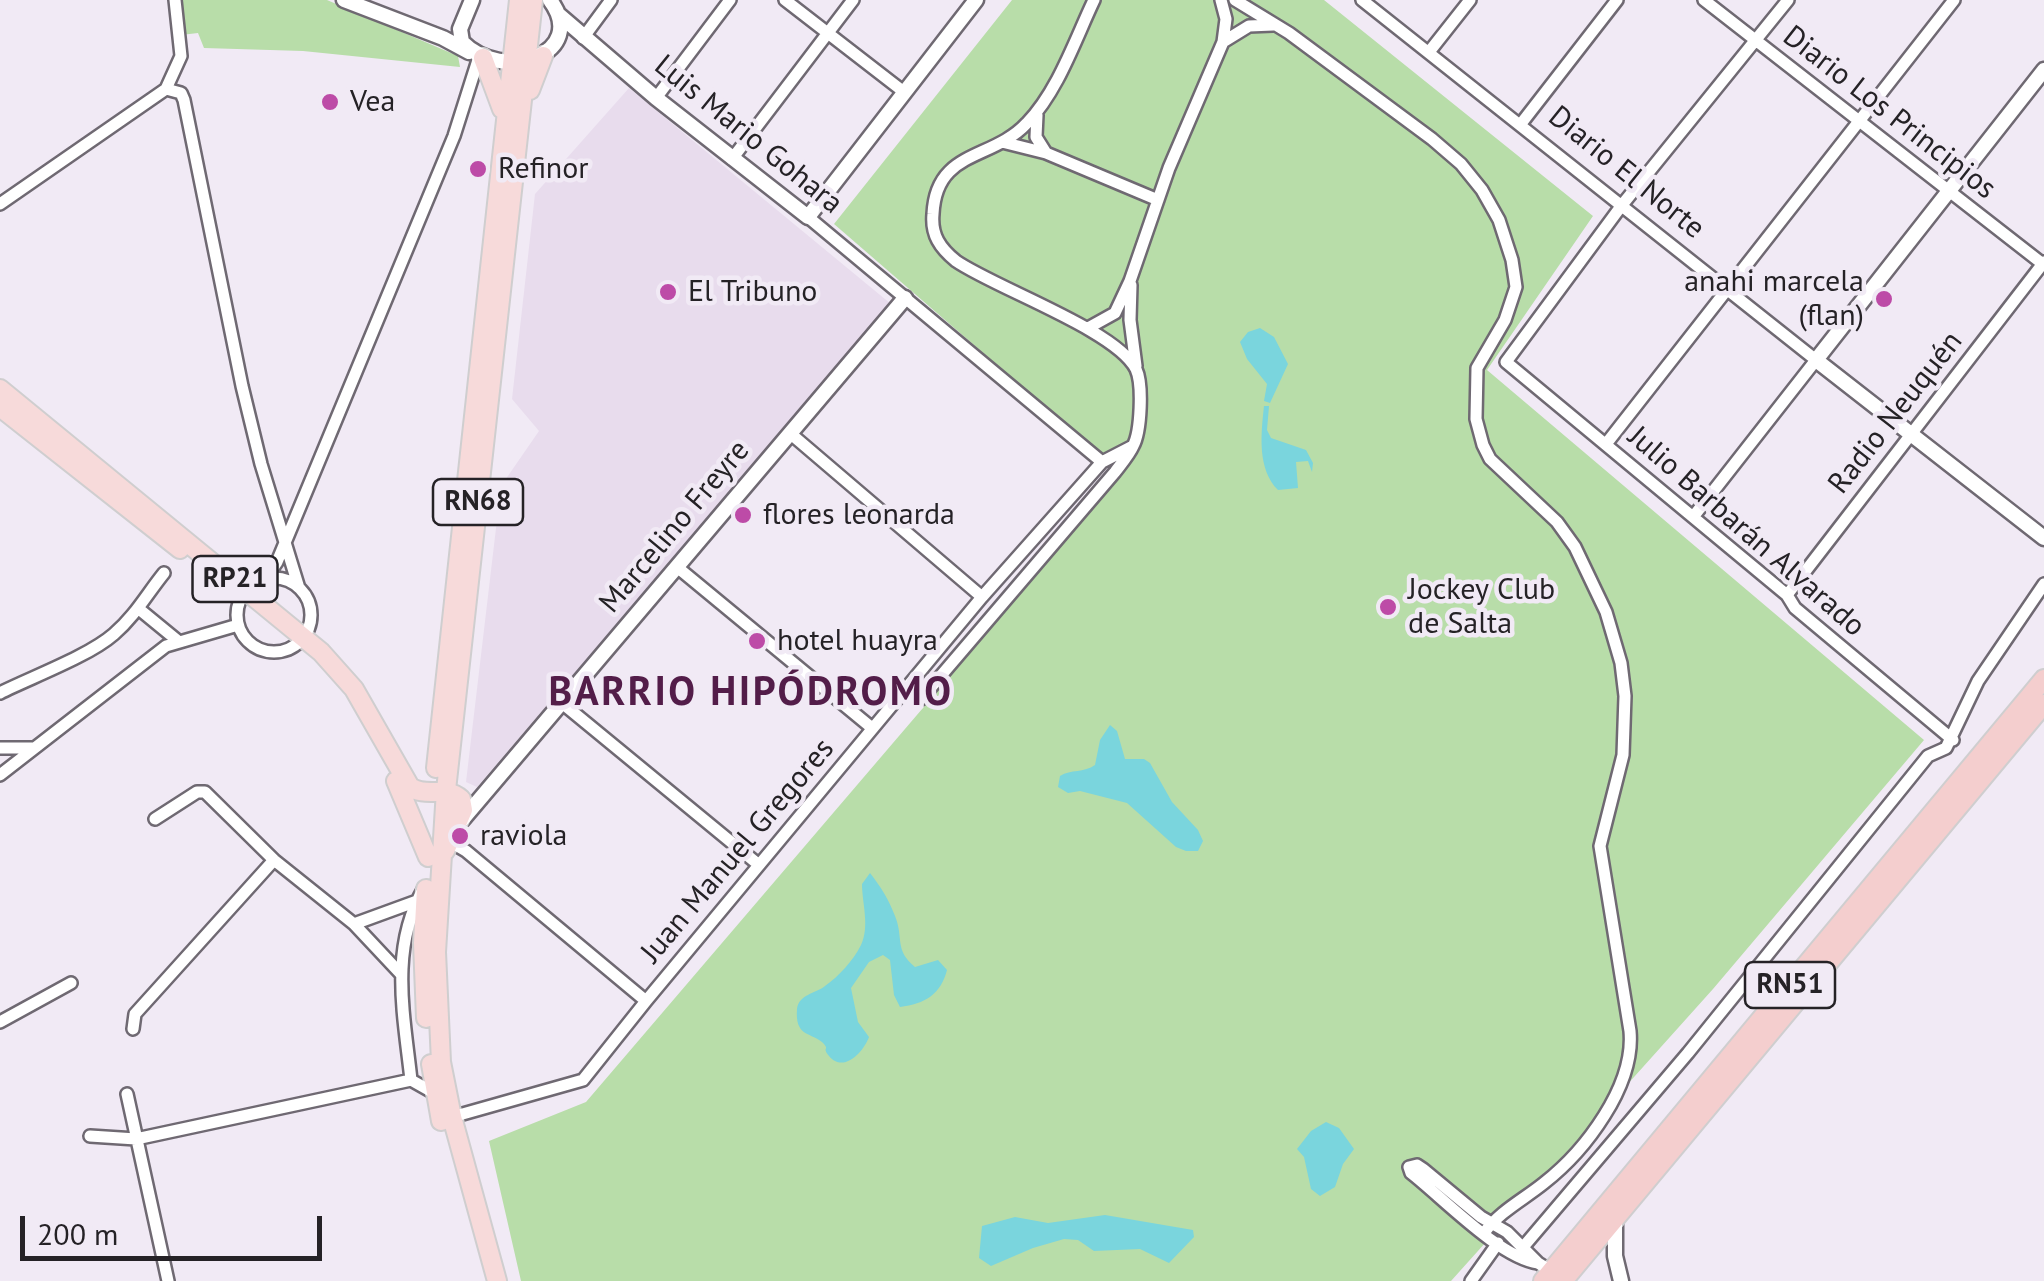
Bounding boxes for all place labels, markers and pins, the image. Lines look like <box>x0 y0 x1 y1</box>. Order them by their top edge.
place label: Vea <box>350 84 395 120</box>
marker: Vea <box>319 91 341 113</box>
place label: Refinor <box>498 151 589 187</box>
marker: Refinor <box>467 158 489 180</box>
place label: anahi marcela (flan) <box>1684 264 1864 334</box>
place label: El Tribuno <box>688 274 817 310</box>
marker: El Tribuno <box>657 281 679 303</box>
marker: anahi marcela (flan) <box>1873 288 1895 310</box>
place label: flores leonarda <box>763 497 955 533</box>
marker: flores leonarda <box>732 504 754 526</box>
place label: Jockey Club de Salta <box>1408 572 1555 642</box>
marker: Jockey Club de Salta <box>1377 596 1399 618</box>
place label: hotel huayra <box>777 623 938 659</box>
marker: hotel huayra <box>746 630 768 652</box>
place label: raviola <box>480 818 567 854</box>
marker: raviola <box>449 825 471 847</box>

